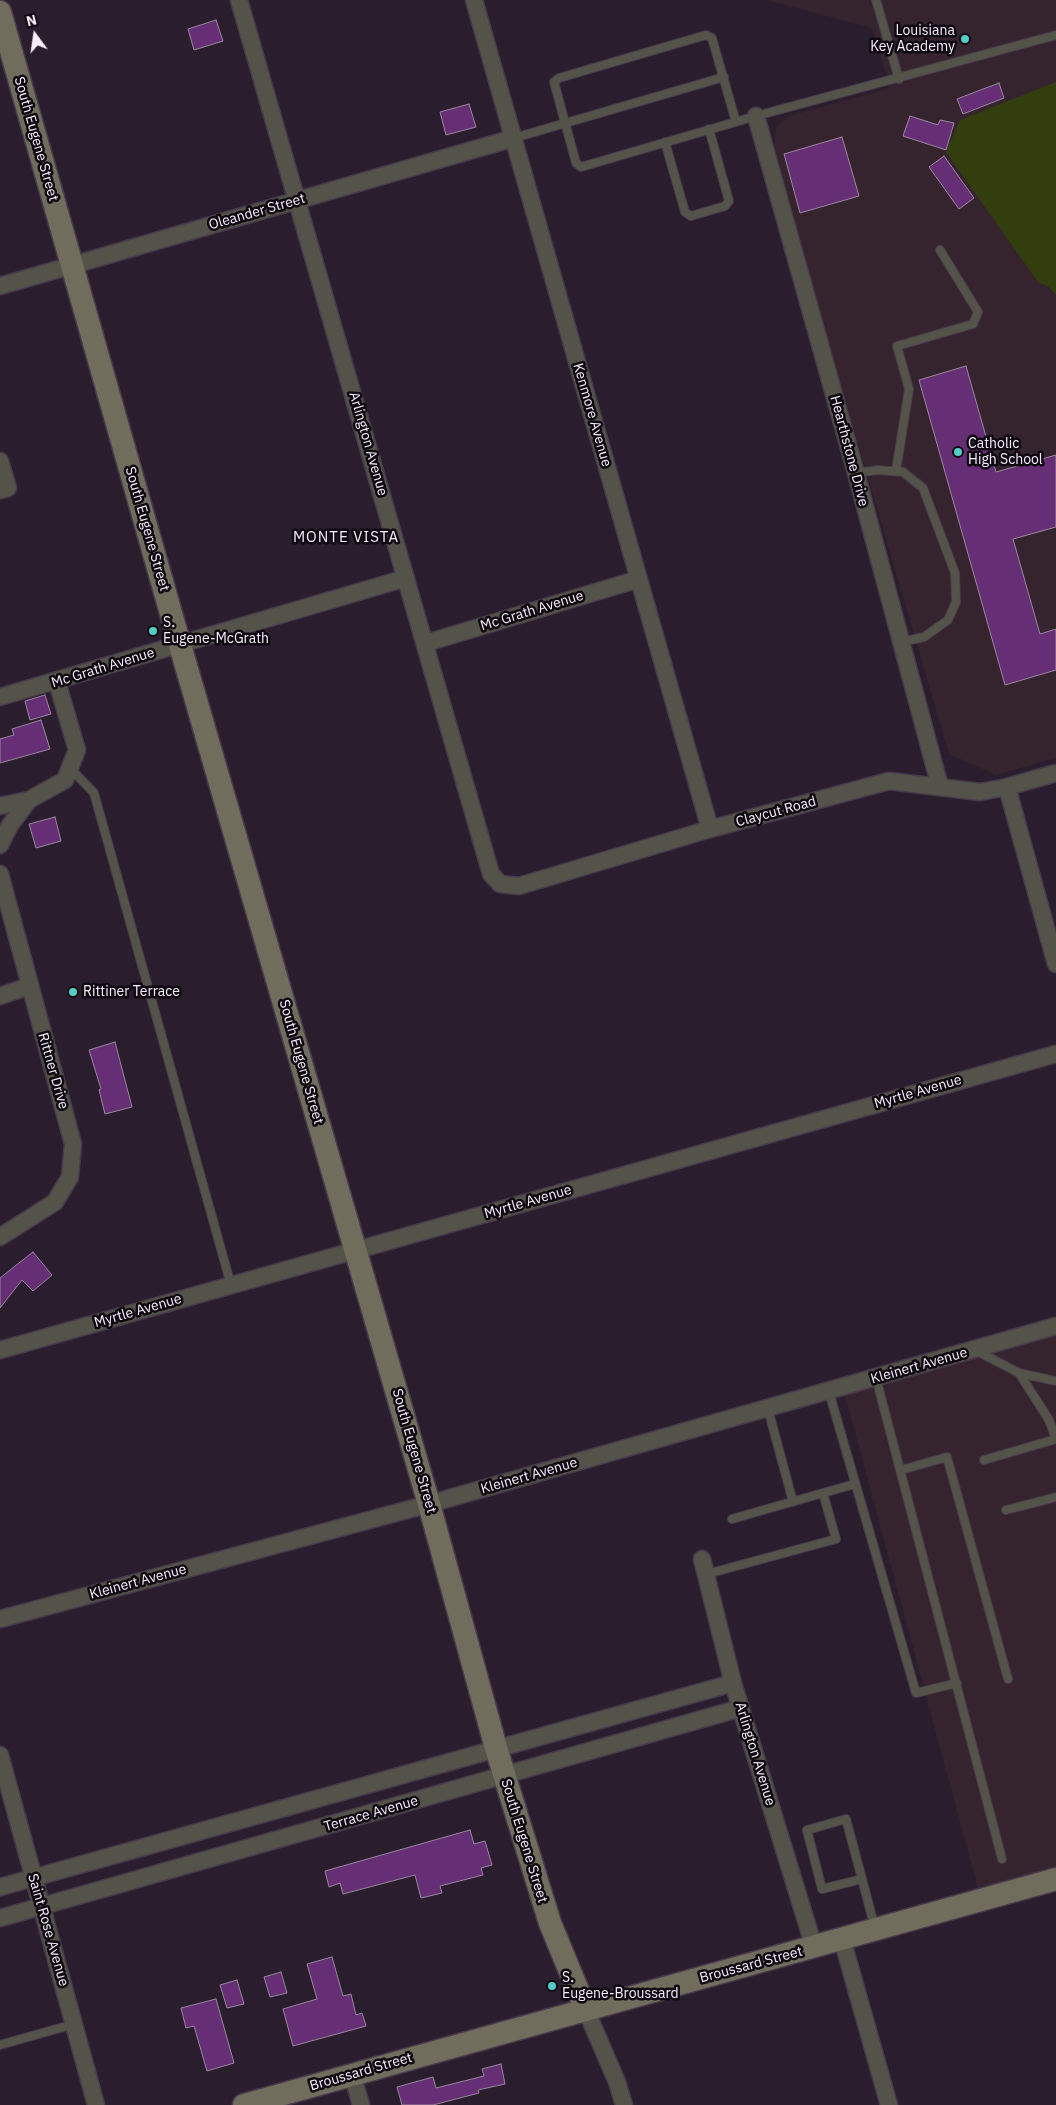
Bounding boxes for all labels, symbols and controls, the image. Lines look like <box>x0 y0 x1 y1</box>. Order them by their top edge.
north arrow <box>10 10 60 60</box>
text: N <box>24 10 38 30</box>
place label: Louisiana Key Academy <box>870 23 955 56</box>
marker: Louisiana Key Academy <box>959 33 971 45</box>
street label: South Eugene Street <box>10 75 62 203</box>
street label: Oleander Street <box>207 190 307 234</box>
street label: Kenmore Avenue <box>569 361 615 469</box>
street label: Arlington Avenue <box>345 390 391 498</box>
street label: Hearthstone Drive <box>826 394 872 508</box>
place label: Catholic High School <box>968 436 1043 468</box>
marker: Catholic High School <box>952 446 964 458</box>
street label: South Eugene Street <box>121 465 173 593</box>
district label: MONTE VISTA <box>292 529 400 547</box>
street label: Mc Grath Avenue <box>478 587 586 635</box>
place label: S. Eugene-McGrath <box>163 615 269 648</box>
marker: S. Eugene-McGrath <box>147 625 159 637</box>
street label: Mc Grath Avenue <box>49 644 157 692</box>
street label: Claycut Road <box>734 793 818 831</box>
place label: Rittiner Terrace <box>83 984 180 1000</box>
marker: Rittiner Terrace <box>67 986 79 998</box>
street label: South Eugene Street <box>275 998 327 1126</box>
street label: Rittner Drive <box>34 1031 72 1111</box>
street label: Myrtle Avenue <box>872 1072 964 1112</box>
street label: Myrtle Avenue <box>482 1182 574 1222</box>
street label: Myrtle Avenue <box>92 1291 184 1331</box>
street label: Kleinert Avenue <box>869 1344 969 1388</box>
street label: South Eugene Street <box>388 1387 440 1515</box>
street label: Kleinert Avenue <box>479 1454 579 1498</box>
street label: Kleinert Avenue <box>88 1561 188 1603</box>
street label: Arlington Avenue <box>731 1700 779 1808</box>
street label: South Eugene Street <box>497 1777 551 1905</box>
street label: Terrace Avenue <box>322 1793 420 1835</box>
street label: Saint Rose Avenue <box>24 1872 72 1988</box>
street label: Broussard Street <box>698 1943 804 1987</box>
place label: S. Eugene-Broussard <box>562 1970 679 2002</box>
marker: S. Eugene-Broussard <box>546 1980 558 1992</box>
street label: Broussard Street <box>308 2049 414 2095</box>

